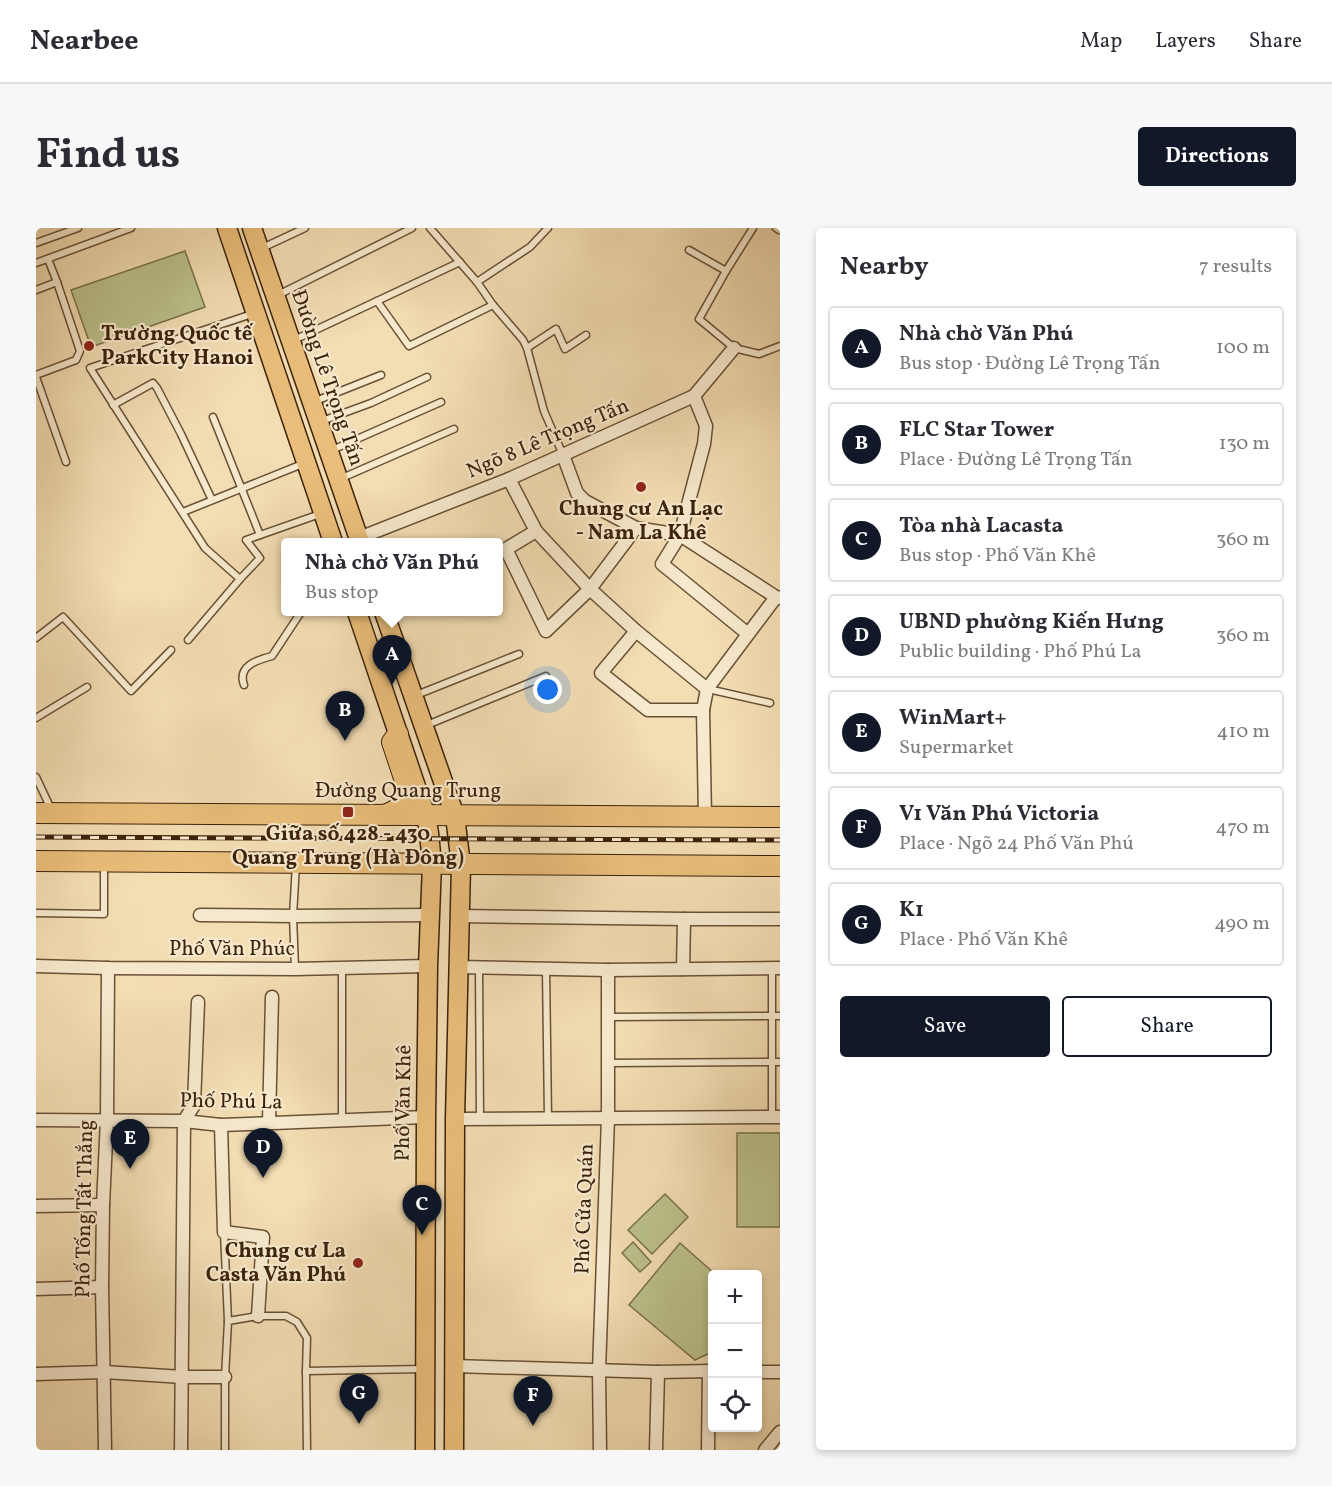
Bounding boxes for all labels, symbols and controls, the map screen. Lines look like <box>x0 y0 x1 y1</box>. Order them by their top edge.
text: Nearbee <box>30 22 139 61</box>
text: Map <box>1080 27 1122 56</box>
text: Layers <box>1155 27 1216 56</box>
text: Share <box>1249 27 1302 56</box>
text: Find us <box>36 127 180 186</box>
button: Directions <box>1138 127 1296 186</box>
text: Nearby <box>840 249 929 285</box>
text: 7 results <box>1199 253 1272 281</box>
street label: Đường Lê Trọng Tấn <box>283 286 371 470</box>
text: Nhà chờ Văn Phú <box>899 319 1073 350</box>
place label: Trường Quốc tế ParkCity Hanoi <box>101 320 254 373</box>
text: A <box>854 334 869 362</box>
text: 100 m <box>1216 334 1270 362</box>
marker: Trường Quốc tế ParkCity Hanoi <box>82 339 96 353</box>
text: Bus stop · Đường Lê Trọng Tấn <box>899 350 1160 378</box>
street label: Ngõ 8 Lê Trọng Tấn <box>462 392 634 486</box>
text: FLC Star Tower <box>899 415 1054 446</box>
text: B <box>855 430 868 458</box>
text: 130 m <box>1219 430 1270 458</box>
text: Place · Đường Lê Trọng Tấn <box>899 446 1133 474</box>
marker: Chung cư An Lạc - Nam La Khê <box>634 480 648 494</box>
place label: Chung cư An Lạc - Nam La Khê <box>559 495 723 548</box>
text: Tòa nhà Lacasta <box>899 511 1064 542</box>
text: C <box>855 526 868 554</box>
text: 360 m <box>1216 526 1270 554</box>
popup <box>281 538 503 616</box>
text: Bus stop · Phố Văn Khê <box>899 542 1096 570</box>
text: Nhà chờ Văn Phú <box>305 548 479 579</box>
text: Bus stop <box>305 579 379 607</box>
text: UBND phường Kiến Hưng <box>899 607 1164 638</box>
text: D <box>854 622 869 650</box>
text: 360 m <box>1216 622 1270 650</box>
pin: A <box>372 636 412 685</box>
text: Public building · Phố Phú La <box>899 638 1141 666</box>
your location <box>533 675 562 704</box>
pin: B <box>326 692 364 741</box>
text: WinMart+ <box>899 703 1007 734</box>
text: E <box>855 718 868 746</box>
text: 410 m <box>1217 718 1270 746</box>
text: Supermarket <box>899 734 1014 762</box>
street label: Đường Quang Trung <box>315 777 501 806</box>
text: V1 Văn Phú Victoria <box>899 799 1099 830</box>
marker: Giữa số 428 - 430 Quang Trung (Hà Đông) <box>341 805 355 819</box>
text: F <box>856 814 867 842</box>
text: 470 m <box>1215 814 1270 842</box>
place label: Giữa số 428 - 430 Quang Trung (Hà Đông) <box>232 820 464 873</box>
text: Place · Ngõ 24 Phố Văn Phú <box>899 830 1134 858</box>
text: K1 <box>899 895 924 926</box>
text: G <box>854 910 869 938</box>
text: 490 m <box>1214 910 1270 938</box>
text: Place · Phố Văn Khê <box>899 926 1068 954</box>
street label: Phố Văn Phúc <box>169 935 295 964</box>
button: Save <box>840 996 1050 1057</box>
button: Share <box>1062 996 1272 1057</box>
street label: Phố Văn Khê <box>388 1044 420 1162</box>
street label: Phố Phú La <box>179 1087 283 1117</box>
street label: Phố Tống Tất Thắng <box>69 1120 101 1298</box>
pin: E <box>110 1120 149 1169</box>
pin: D <box>244 1128 282 1178</box>
street label: Phố Cửa Quán <box>568 1143 602 1275</box>
pin: C <box>402 1186 442 1235</box>
place label: Chung cư La Casta Văn Phú <box>206 1237 346 1290</box>
marker: Chung cư La Casta Văn Phú <box>351 1256 365 1270</box>
map controls <box>708 1270 762 1432</box>
button: + <box>708 1270 762 1324</box>
button: − <box>708 1324 762 1378</box>
pin: G <box>340 1374 378 1424</box>
pin: F <box>514 1376 552 1426</box>
button: locate <box>708 1378 762 1432</box>

